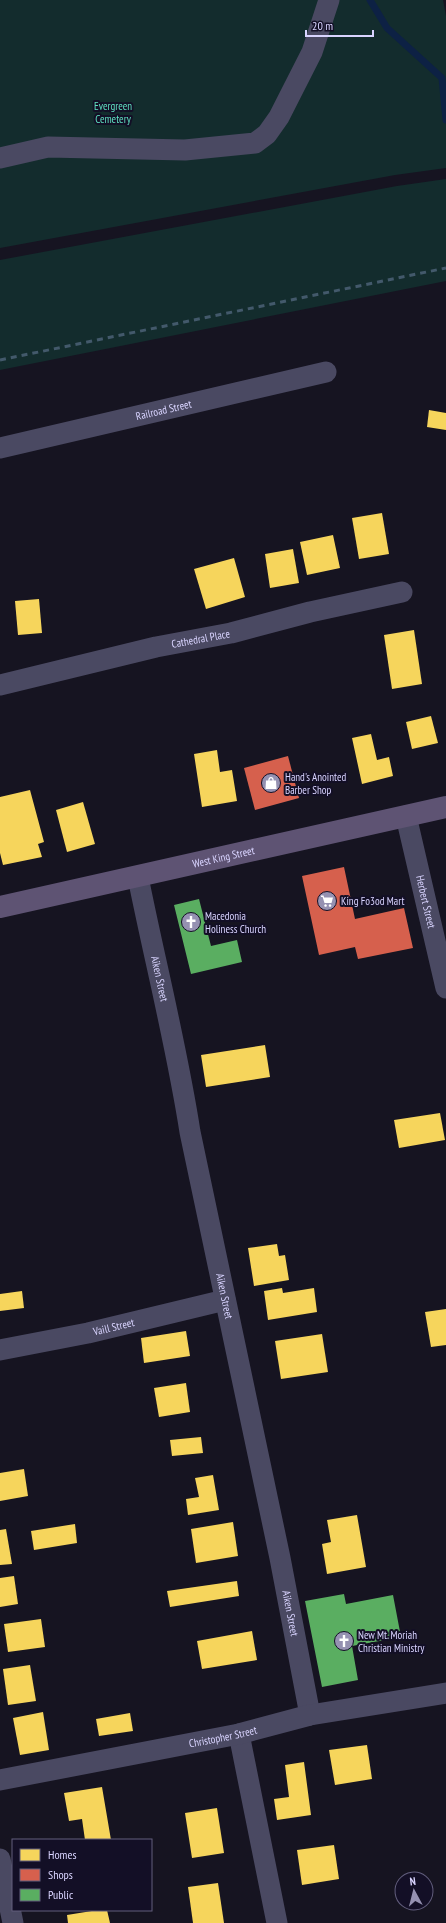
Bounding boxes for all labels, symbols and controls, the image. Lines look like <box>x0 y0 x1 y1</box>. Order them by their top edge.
scale bar <box>306 12 373 38</box>
text: 20 m <box>312 18 333 33</box>
park label: Evergreen Cemetery <box>94 99 132 126</box>
street label: Railroad Street <box>134 397 193 423</box>
street label: Cathedral Place <box>170 626 231 651</box>
place label: Hand's Anointed Barber Shop <box>285 770 347 797</box>
shop icon: Hand's Anointed Barber Shop <box>260 772 282 794</box>
street label: West King Street <box>191 843 256 871</box>
street label: Herbert Street <box>413 874 439 930</box>
supermarket icon: King Fo3od Mart <box>316 890 338 912</box>
place label: King Fo3od Mart <box>341 894 405 908</box>
place label: Macedonia Holiness Church <box>205 909 266 936</box>
church icon: Macedonia Holiness Church <box>180 911 202 933</box>
street label: Aiken Street <box>148 955 172 1003</box>
street label: Aiken Street <box>213 1272 236 1320</box>
street label: Vaill Street <box>91 1315 136 1339</box>
street label: Aiken Street <box>279 1589 302 1637</box>
place label: New Mt. Moriah Christian Ministry <box>358 1628 425 1655</box>
church icon: New Mt. Moriah Christian Ministry <box>333 1630 355 1652</box>
street label: Christopher Street <box>188 1723 258 1750</box>
legend <box>12 1839 152 1911</box>
text: Homes <box>48 1847 76 1862</box>
text: Shops <box>48 1867 73 1882</box>
north arrow <box>394 1871 434 1911</box>
text: N <box>409 1874 417 1888</box>
text: Public <box>48 1887 74 1902</box>

